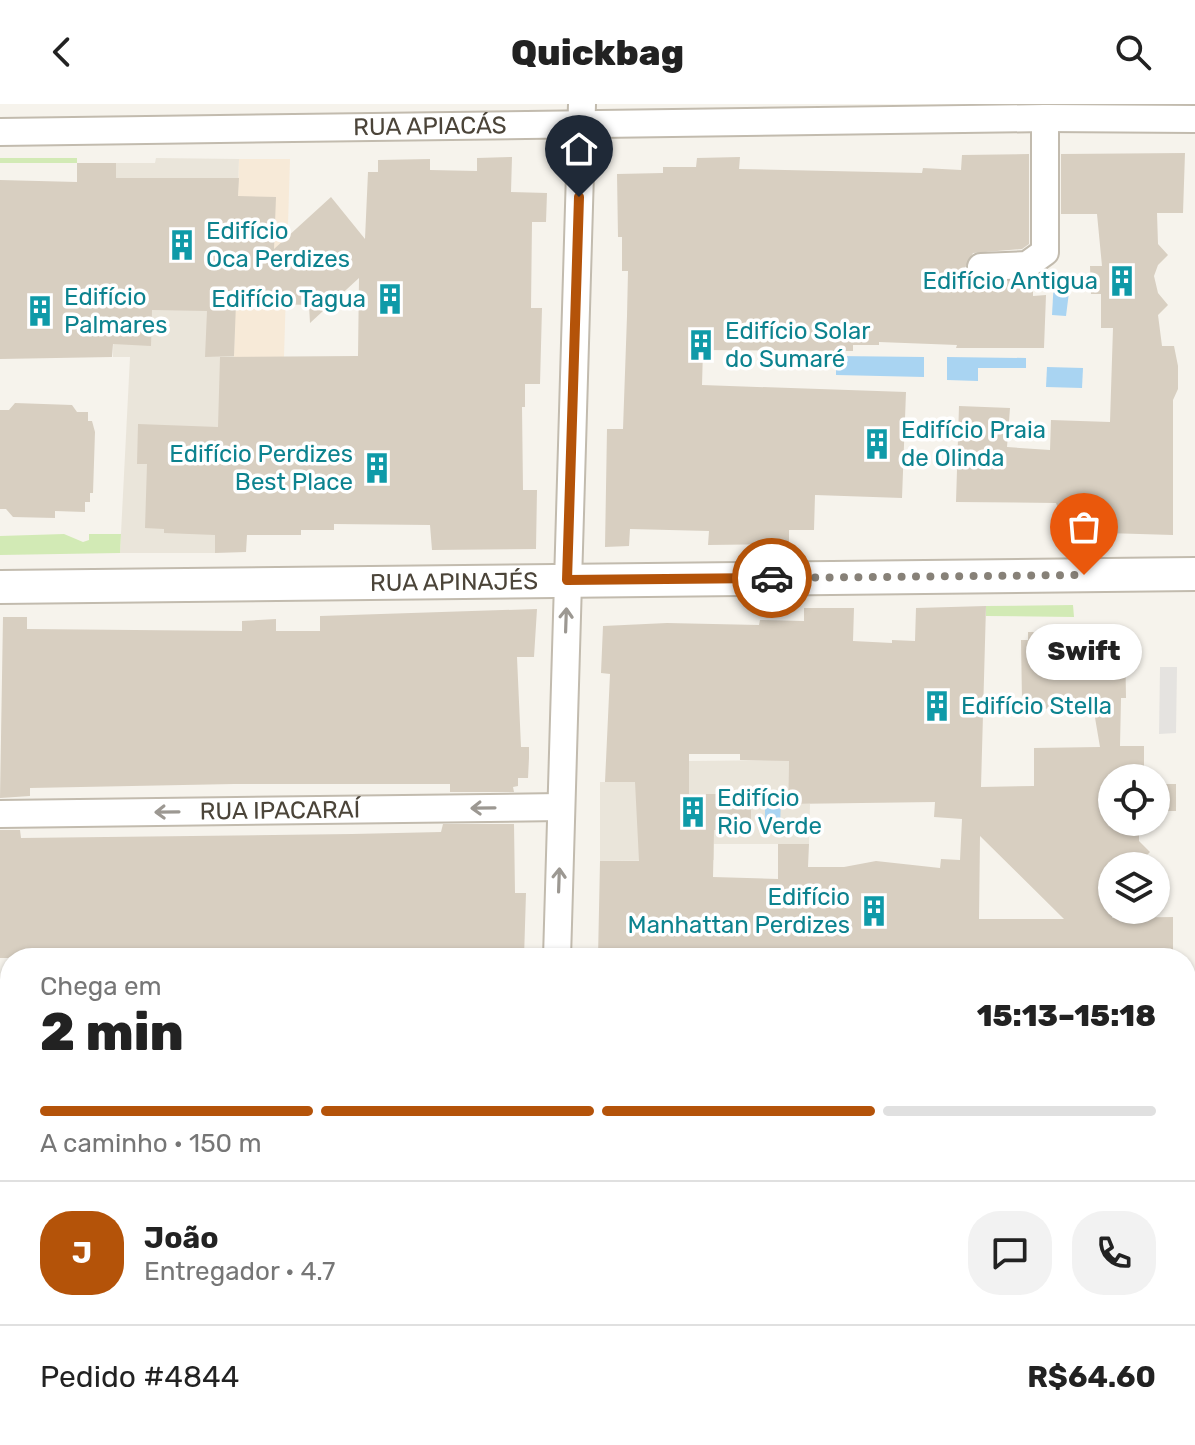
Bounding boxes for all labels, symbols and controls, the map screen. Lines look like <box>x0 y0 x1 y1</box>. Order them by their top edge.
icon: back <box>40 30 84 74</box>
icon: search <box>1111 30 1155 74</box>
text: Quickbag <box>511 31 684 74</box>
street label: RUA APIACÁS <box>353 111 507 141</box>
pin <box>545 115 613 197</box>
icon: home <box>557 127 601 171</box>
place label: Edifício Oca Perdizes <box>206 217 350 273</box>
building icon: Edifício Oca Perdizes <box>165 228 199 262</box>
building icon: Edifício Antigua <box>1105 264 1139 298</box>
place label: Edifício Antigua <box>923 267 1098 295</box>
building icon: Edifício Tagua <box>373 282 407 316</box>
place label: Edifício Palmares <box>64 283 167 339</box>
place label: Edifício Tagua <box>211 285 366 313</box>
building icon: Edifício Palmares <box>23 294 57 328</box>
place label: Edifício Solar do Sumaré <box>725 317 870 373</box>
building icon: Edifício Solar do Sumaré <box>684 328 718 362</box>
place label: Edifício Praia de Olinda <box>901 416 1046 472</box>
building icon: Edifício Praia de Olinda <box>860 427 894 461</box>
place label: Edifício Perdizes Best Place <box>169 440 353 496</box>
building icon: Edifício Perdizes Best Place <box>360 451 394 485</box>
pin <box>1050 493 1118 575</box>
icon: bag <box>1062 505 1106 549</box>
courier <box>732 538 812 618</box>
icon: car <box>750 556 794 600</box>
street label: RUA APINAJÉS <box>370 567 538 597</box>
one-way arrow <box>559 607 574 634</box>
callout: Swift <box>1026 623 1142 679</box>
text: Swift <box>1048 636 1120 667</box>
building icon: Edifício Stella <box>920 689 954 723</box>
place label: Edifício Stella <box>961 692 1112 720</box>
map controls <box>1098 764 1170 924</box>
button: locate <box>1098 764 1170 836</box>
place label: Edifício Rio Verde <box>717 784 822 840</box>
street label: RUA IPACARAÍ <box>199 795 362 826</box>
building icon: Edifício Rio Verde <box>676 795 710 829</box>
one-way arrow <box>470 800 497 815</box>
one-way arrow <box>154 804 181 820</box>
button: layers <box>1098 852 1170 924</box>
one-way arrow <box>551 867 566 894</box>
place label: Edifício Manhattan Perdizes <box>628 883 850 939</box>
building icon: Edifício Manhattan Perdizes <box>857 894 891 928</box>
text: Chega em <box>40 971 162 1002</box>
text: 15:13–15:18 <box>977 998 1156 1034</box>
text: 2 min <box>40 1001 184 1063</box>
text: A caminho · 150 m <box>40 1128 262 1159</box>
button: chat <box>968 1211 1052 1295</box>
button: phone <box>1072 1211 1156 1295</box>
text: João <box>144 1220 219 1256</box>
text: J <box>72 1235 92 1271</box>
text: Entregador · 4.7 <box>144 1256 335 1287</box>
text: Pedido #4844 <box>40 1359 239 1395</box>
text: R$64.60 <box>1027 1359 1156 1395</box>

